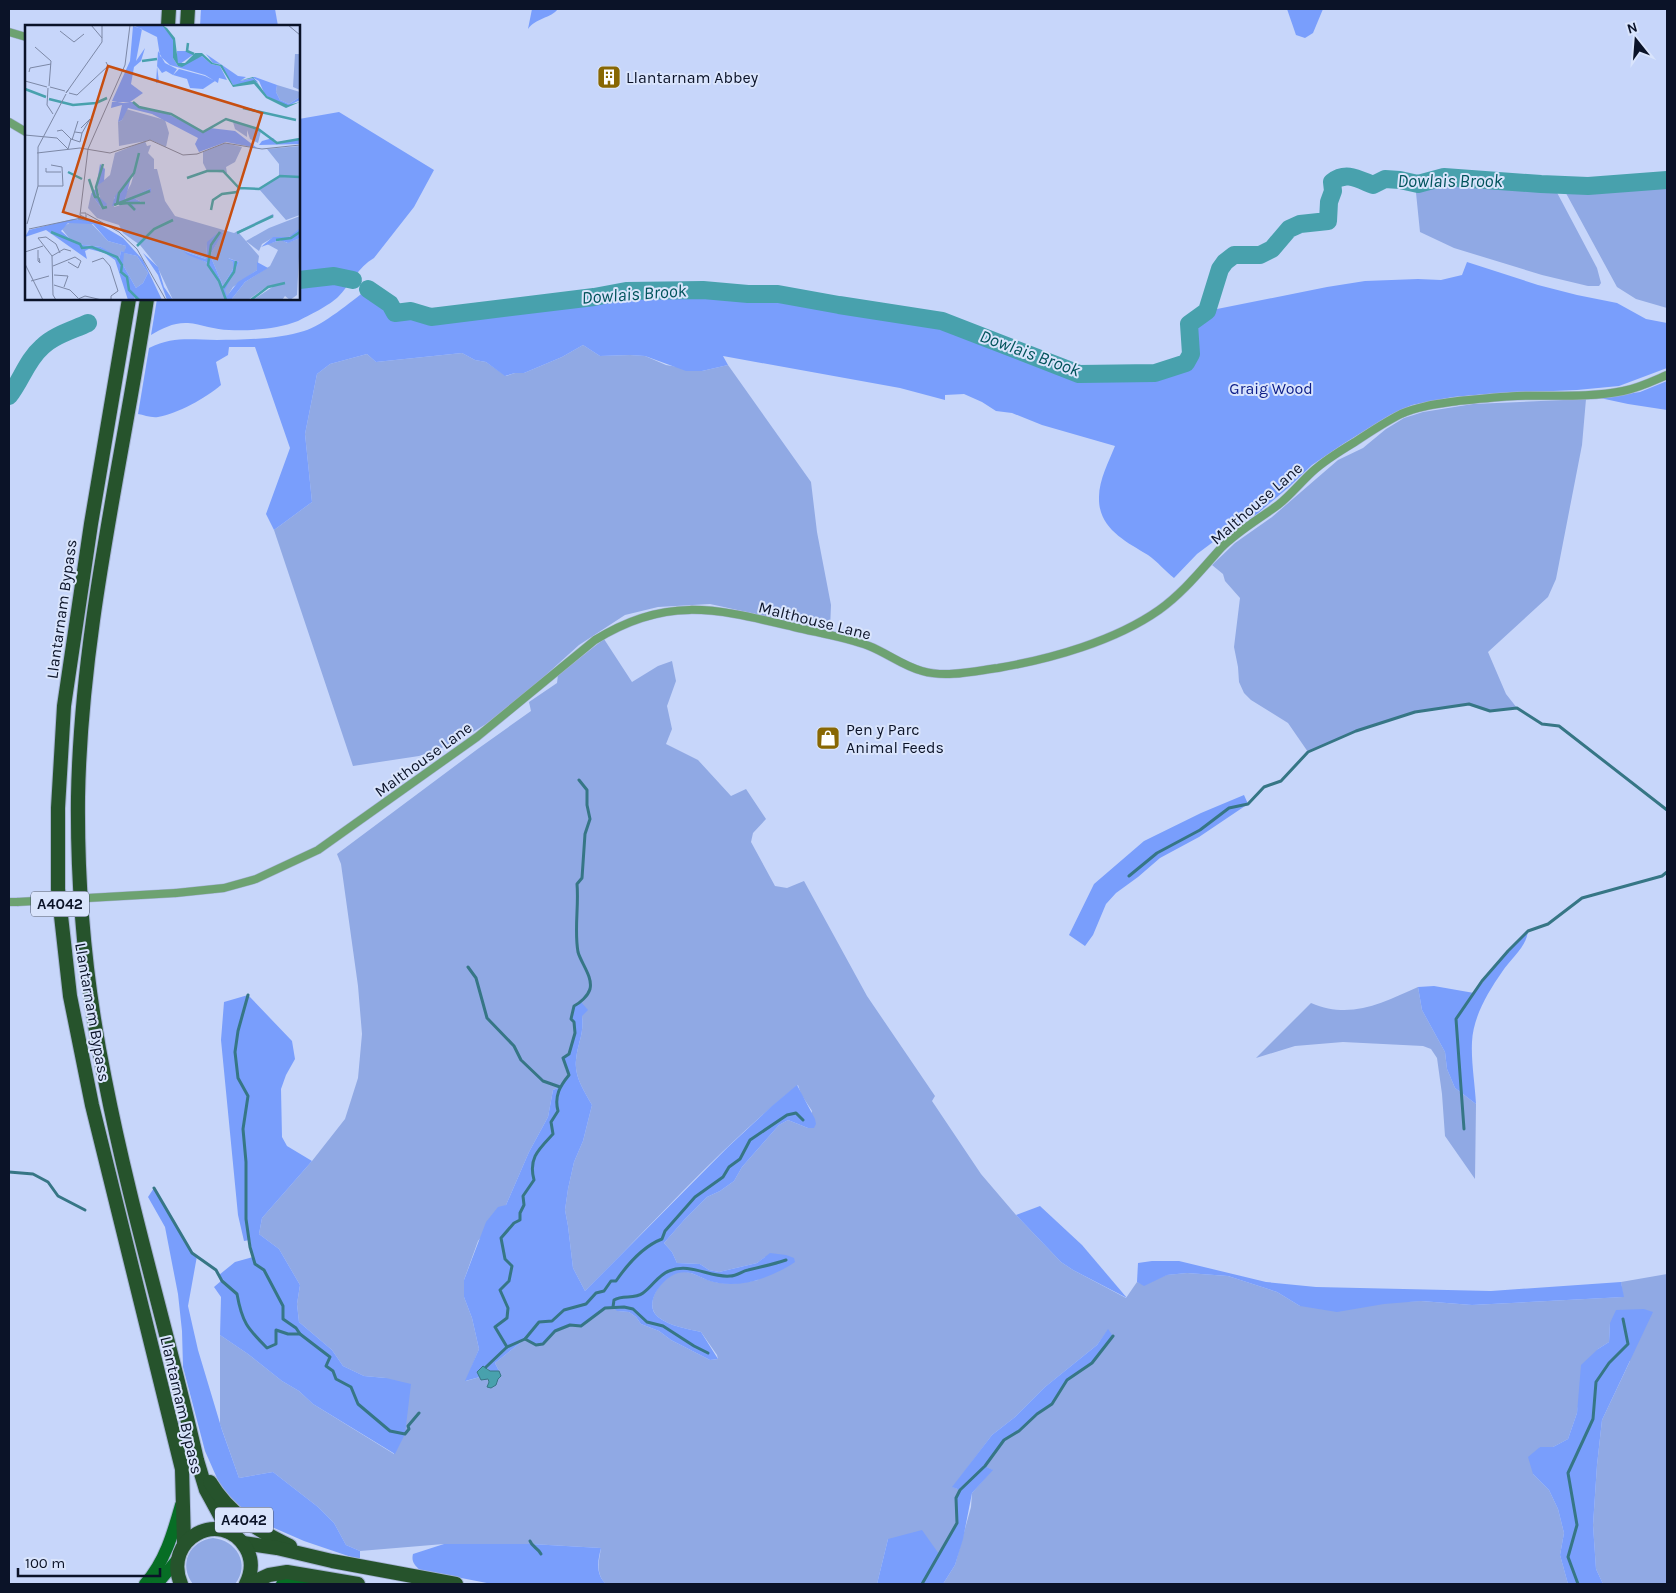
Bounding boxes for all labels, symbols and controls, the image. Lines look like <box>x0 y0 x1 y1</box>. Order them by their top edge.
north arrow <box>1611 15 1661 65</box>
text: N <box>1625 18 1640 38</box>
inset map <box>25 25 300 300</box>
building icon: Llantarnam Abbey <box>596 64 622 90</box>
place label: Llantarnam Abbey <box>626 68 759 87</box>
water label: Dowlais Brook <box>1397 170 1503 192</box>
water label: Dowlais Brook <box>581 279 688 309</box>
water label: Dowlais Brook <box>977 325 1084 382</box>
park label: Graig Wood <box>1229 379 1313 398</box>
street label: Malthouse Lane <box>1206 458 1306 548</box>
street label: Llantarnam Bypass <box>42 538 81 680</box>
street label: Malthouse Lane <box>757 597 873 644</box>
street label: Malthouse Lane <box>371 718 476 801</box>
place label: Pen y Parc Animal Feeds <box>846 720 944 757</box>
shop icon: Pen y Parc Animal Feeds <box>815 725 841 751</box>
road number: A4042 <box>31 892 89 916</box>
street label: Llantarnam Bypass <box>71 941 114 1083</box>
street label: Llantarnam Bypass <box>156 1334 207 1476</box>
road number: A4042 <box>215 1508 273 1532</box>
scale bar <box>18 1546 160 1578</box>
text: 100 m <box>25 1554 65 1572</box>

